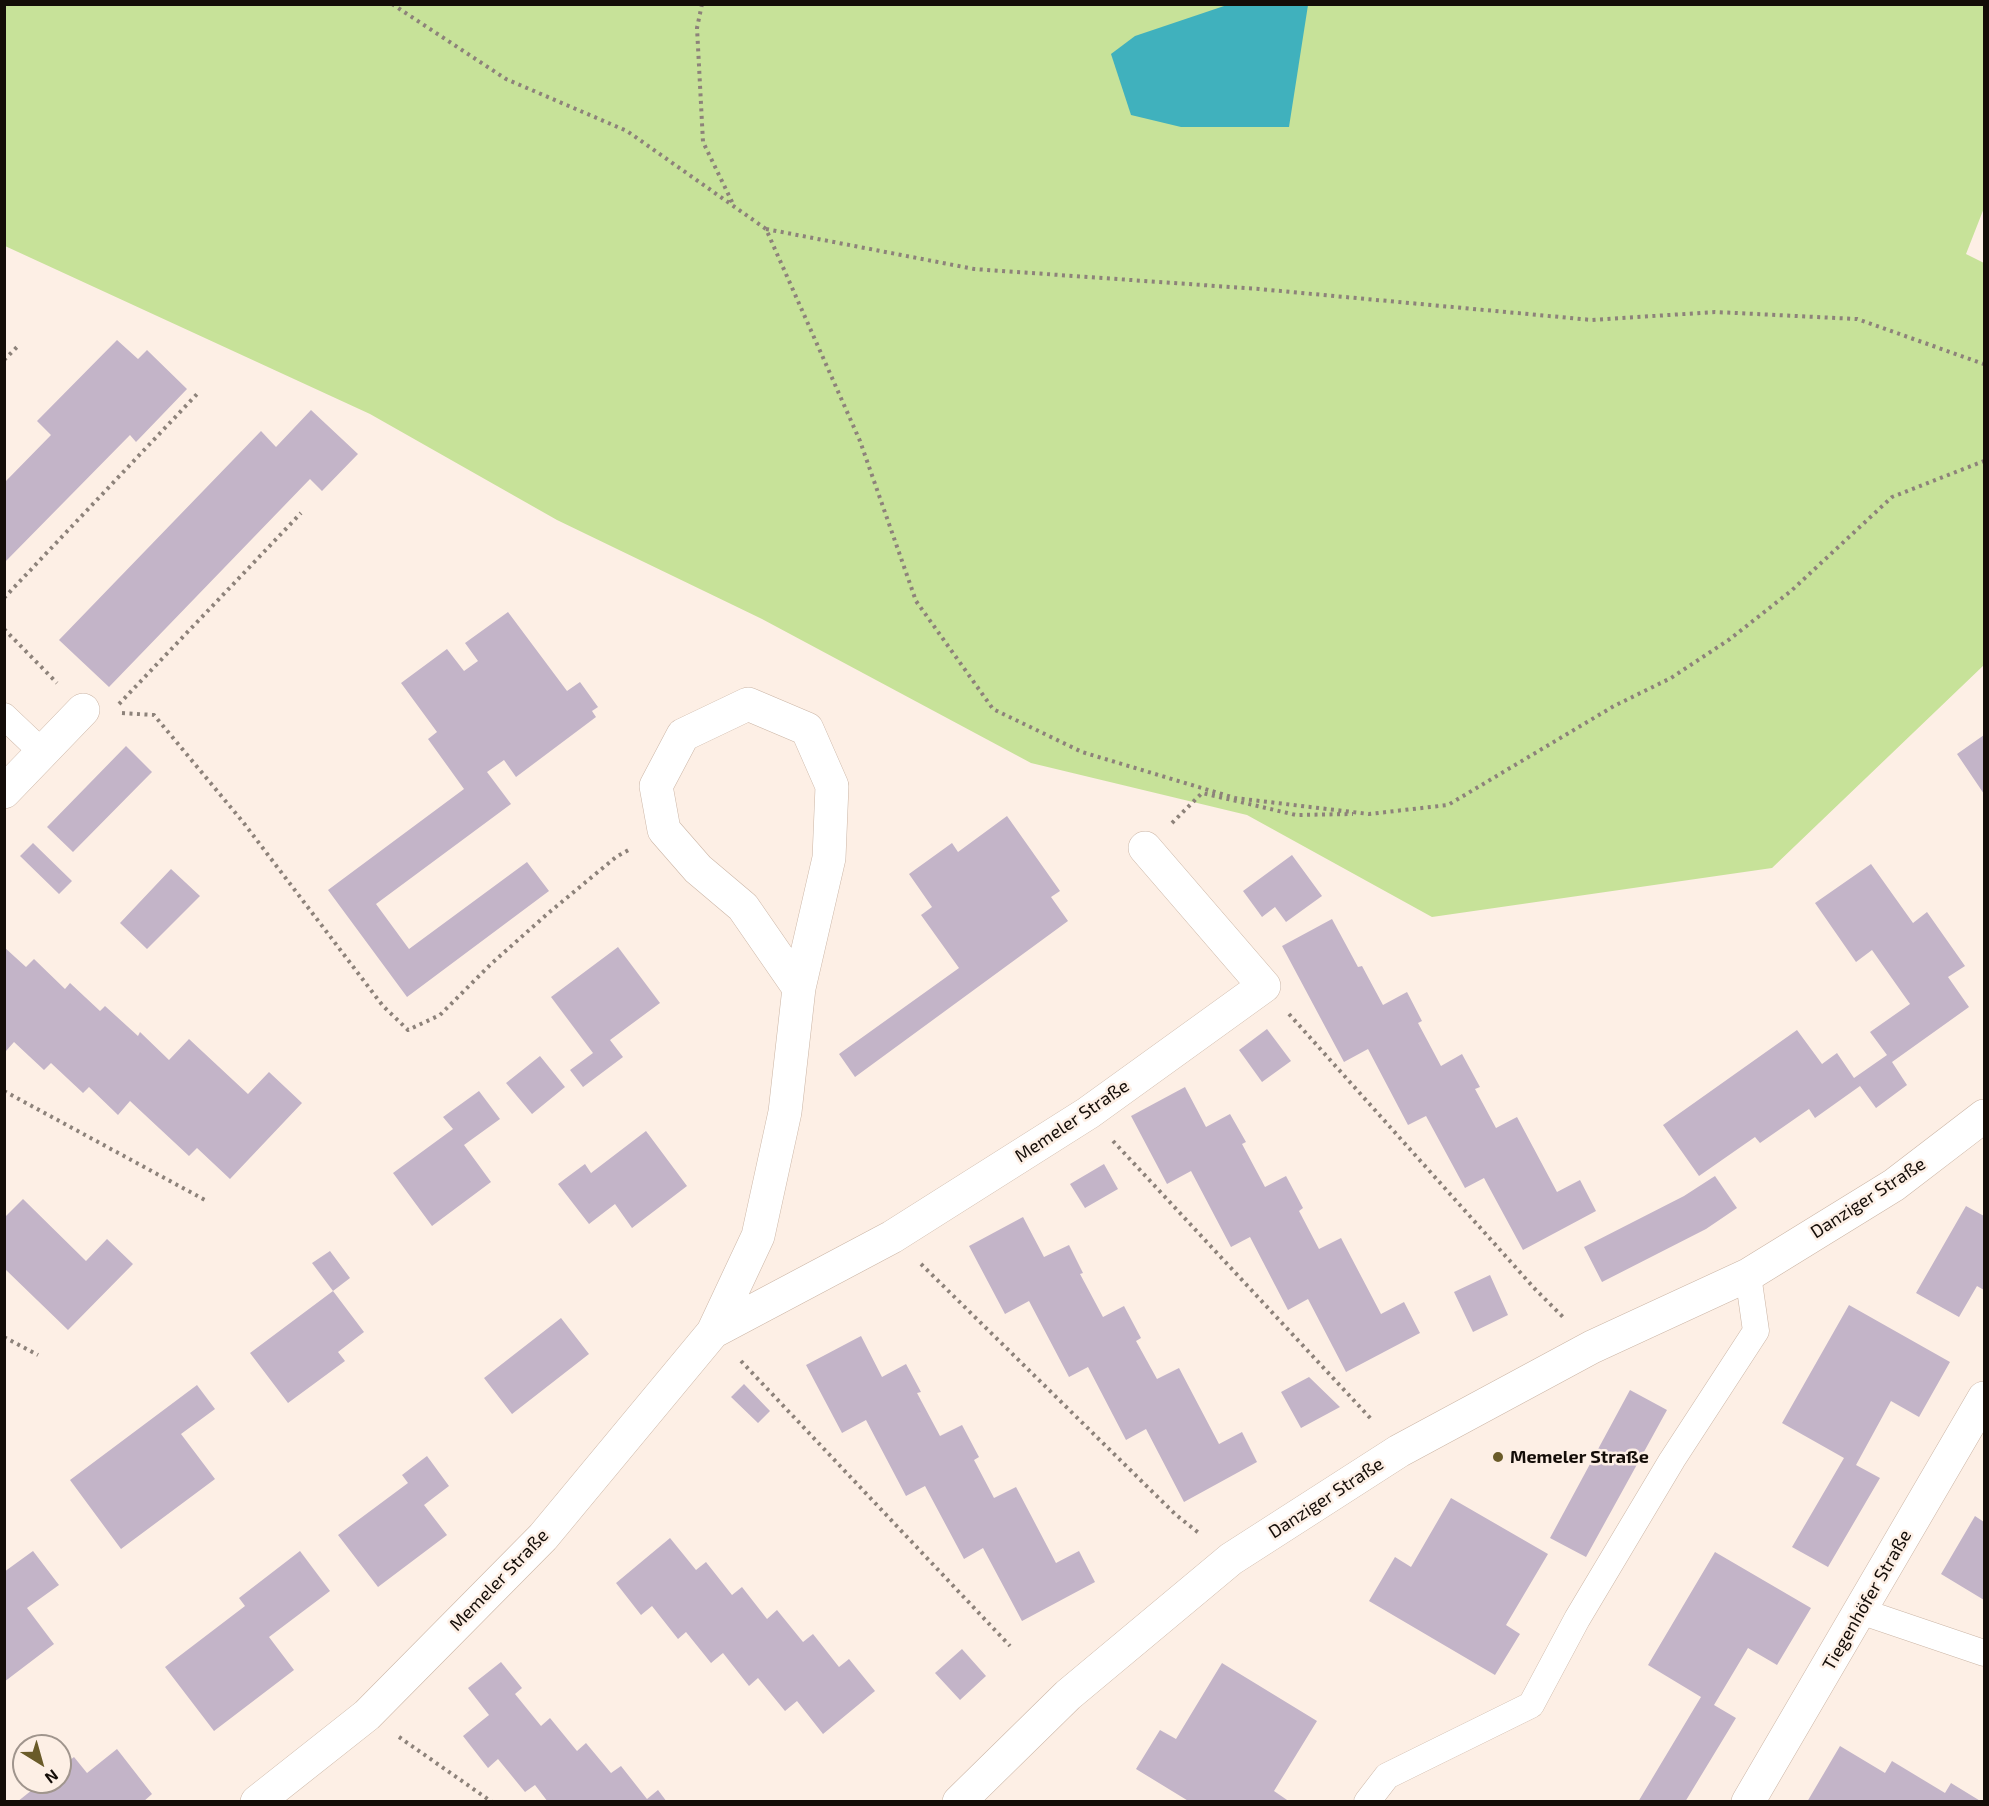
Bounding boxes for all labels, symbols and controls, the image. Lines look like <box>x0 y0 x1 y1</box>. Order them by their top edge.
street label: Memeler Straße <box>1011 1075 1133 1167</box>
street label: Danziger Straße <box>1807 1153 1929 1243</box>
place label: Memeler Straße <box>1510 1446 1649 1468</box>
marker: Memeler Straße <box>1491 1450 1505 1464</box>
street label: Danziger Straße <box>1265 1453 1387 1543</box>
street label: Memeler Straße <box>445 1525 553 1635</box>
street label: Tiegenhöfer Straße <box>1818 1526 1916 1674</box>
north arrow <box>12 1734 72 1794</box>
text: N <box>42 1766 62 1788</box>

